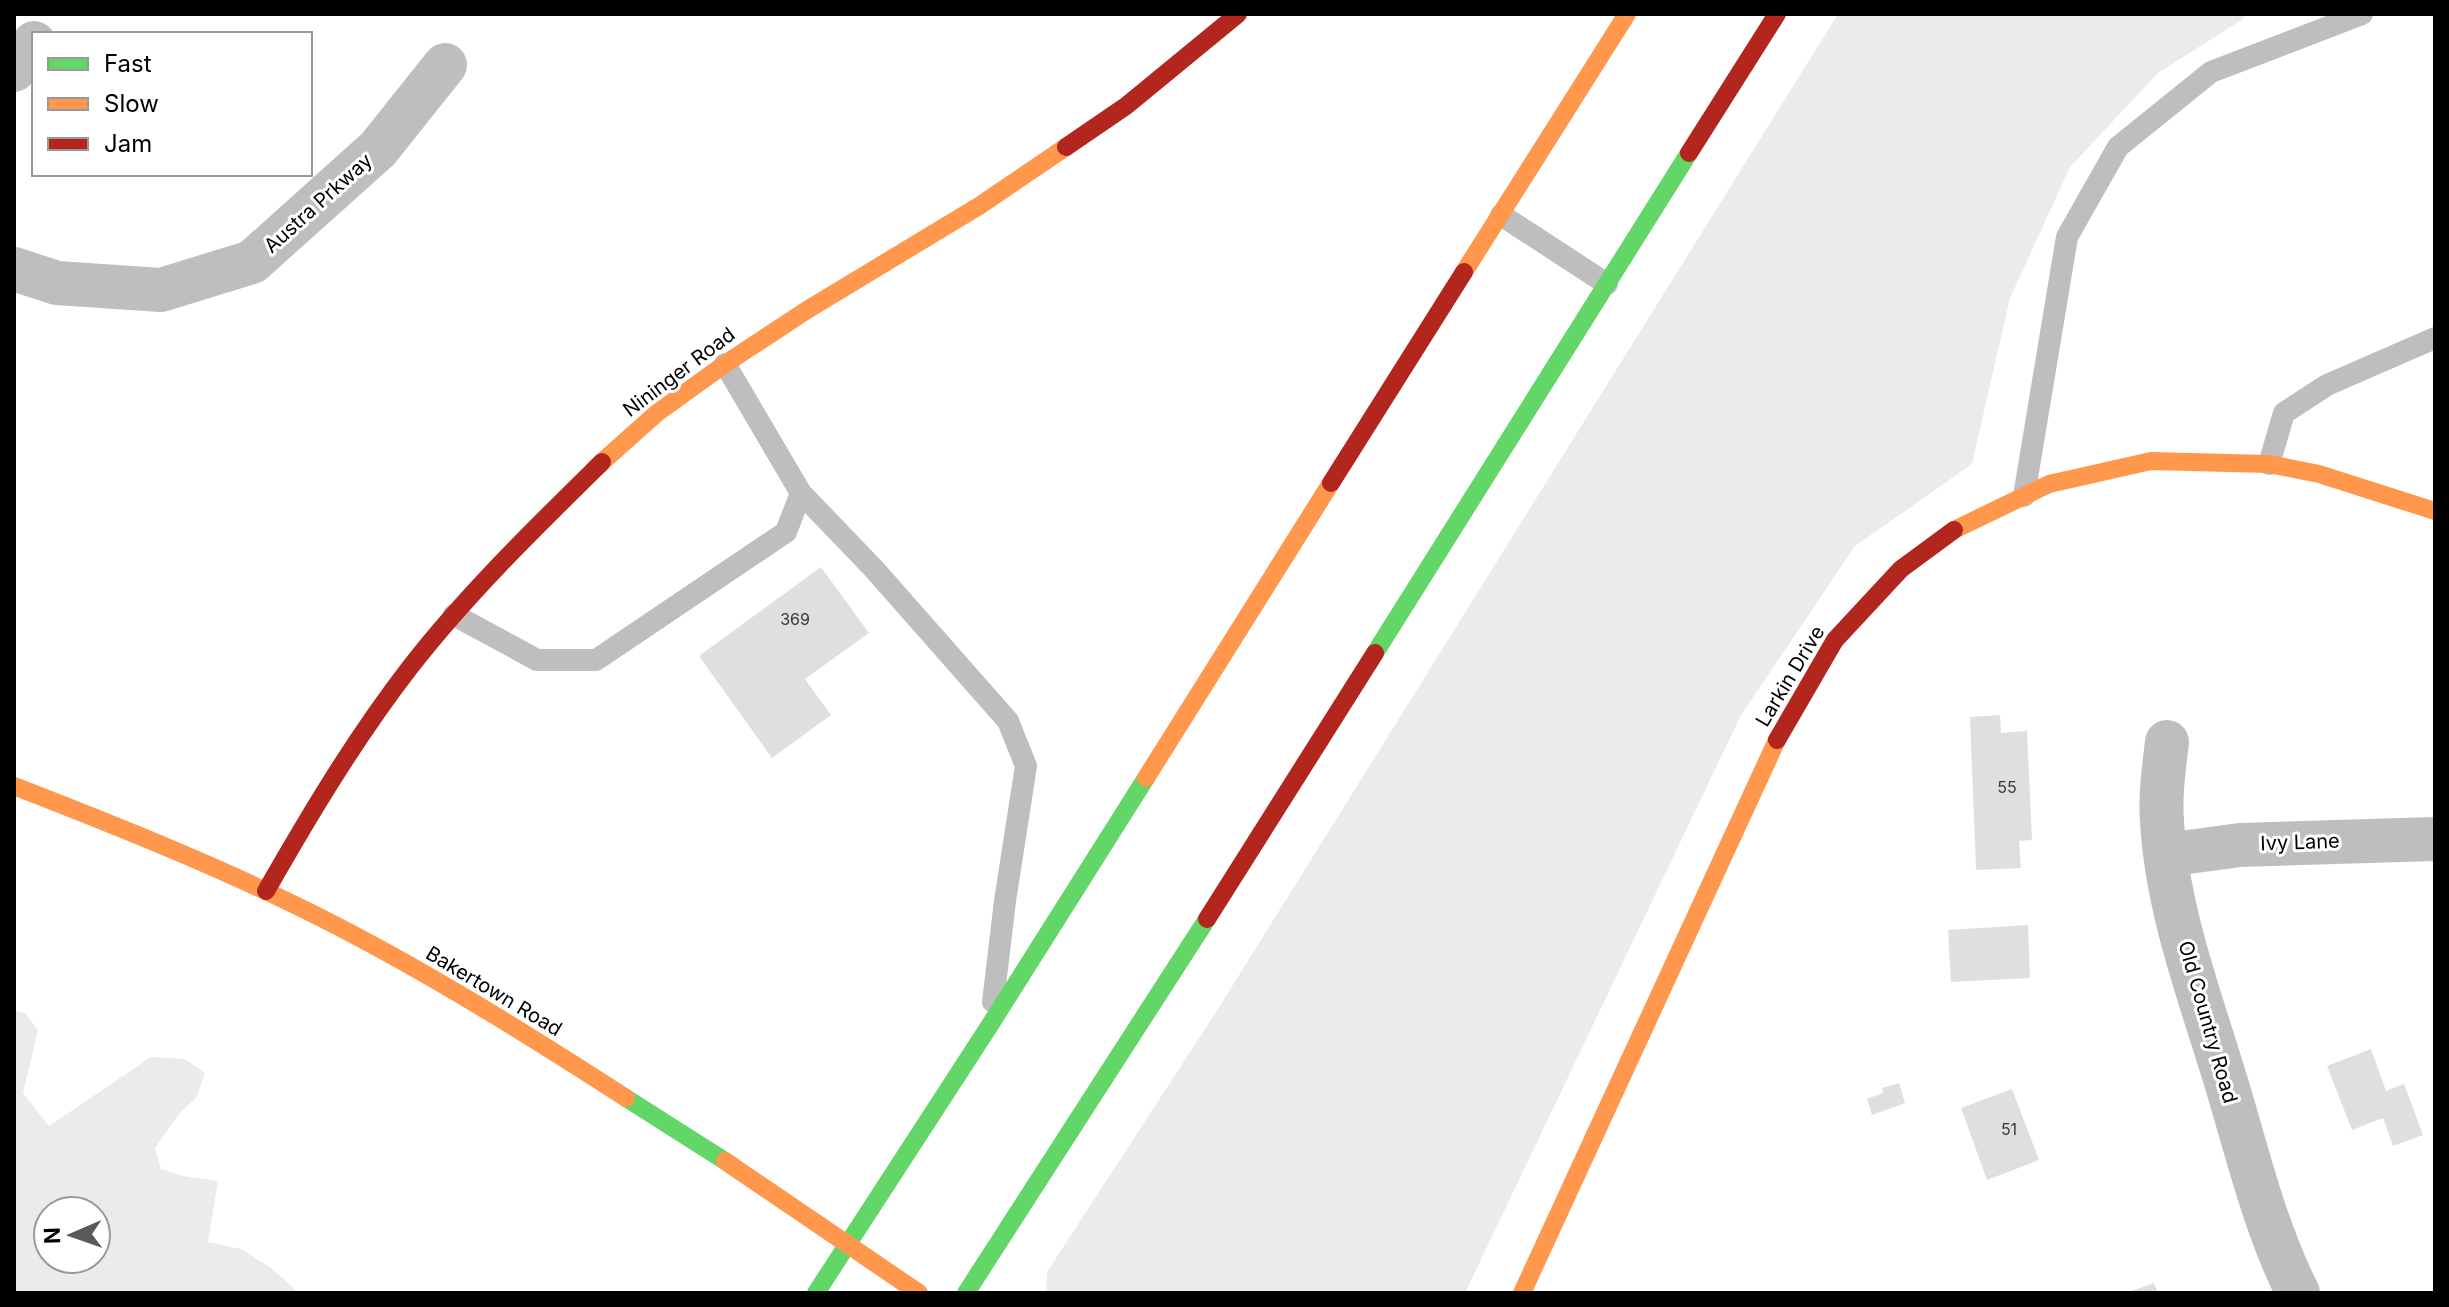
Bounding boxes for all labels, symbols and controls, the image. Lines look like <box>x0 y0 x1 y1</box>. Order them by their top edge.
legend <box>32 32 312 176</box>
text: Fast <box>104 49 152 78</box>
text: Slow <box>104 89 159 118</box>
text: Jam <box>104 129 152 158</box>
street label: Austra Prkway <box>259 148 377 258</box>
street label: Nininger Road <box>618 322 740 422</box>
house number: 369 <box>780 609 810 629</box>
street label: Larkin Drive <box>1751 621 1829 731</box>
house number: 55 <box>1997 777 2017 797</box>
street label: Ivy Lane <box>2260 829 2340 855</box>
street label: Old Country Road <box>2173 938 2243 1106</box>
street label: Bakertown Road <box>422 941 566 1041</box>
house number: 51 <box>2001 1119 2017 1139</box>
north arrow <box>32 1195 112 1275</box>
text: N <box>39 1227 65 1245</box>

